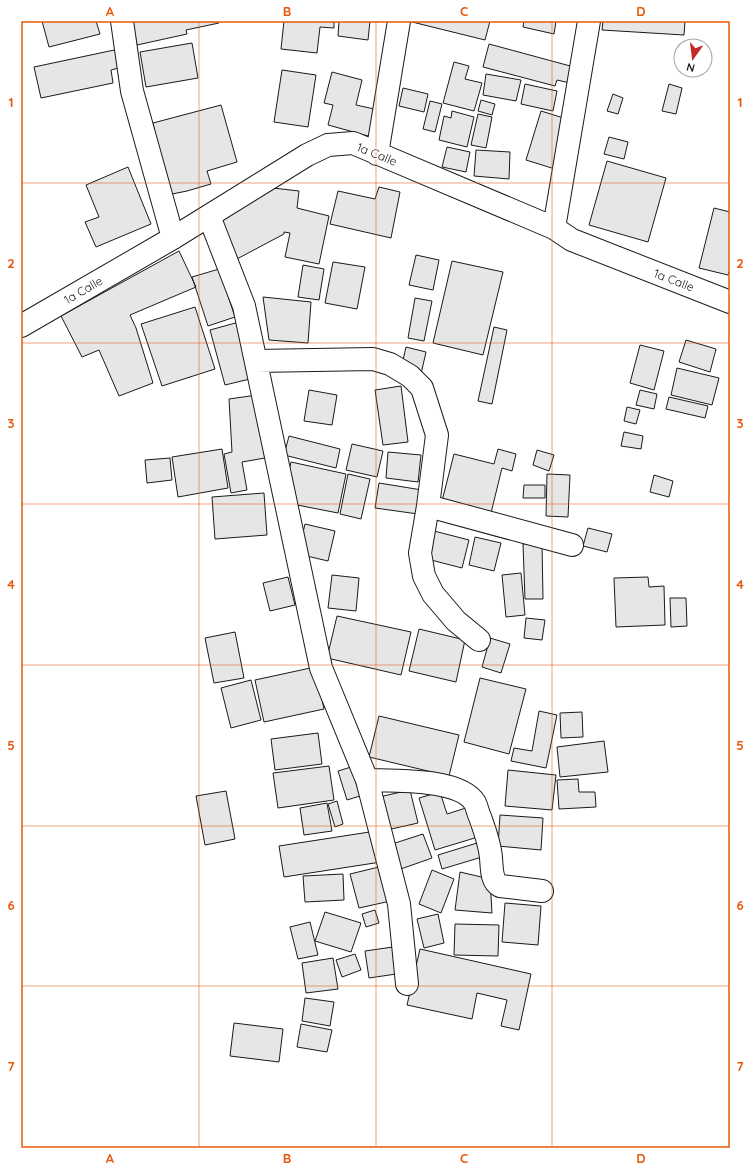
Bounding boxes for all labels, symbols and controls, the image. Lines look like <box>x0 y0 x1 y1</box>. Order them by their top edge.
text: A <box>106 3 115 19</box>
text: B <box>283 3 291 19</box>
text: C <box>460 3 468 19</box>
text: D <box>636 3 646 19</box>
north arrow <box>673 38 713 78</box>
text: N <box>685 60 696 75</box>
text: 1 <box>8 94 14 110</box>
text: 1 <box>737 94 743 110</box>
street label: 1a Calle <box>355 139 400 169</box>
text: 2 <box>7 255 15 271</box>
text: 2 <box>736 255 744 271</box>
street label: 1a Calle <box>652 265 697 295</box>
street label: 1a Calle <box>61 273 105 307</box>
text: 3 <box>8 415 15 431</box>
text: 3 <box>737 415 744 431</box>
text: 4 <box>7 576 15 592</box>
text: 4 <box>736 576 744 592</box>
text: 5 <box>7 737 15 753</box>
text: 5 <box>736 737 744 753</box>
text: 6 <box>7 897 15 913</box>
text: 6 <box>736 897 744 913</box>
text: 7 <box>7 1058 15 1074</box>
text: 7 <box>736 1058 744 1074</box>
text: A <box>106 1150 115 1166</box>
text: B <box>283 1150 291 1166</box>
text: C <box>460 1150 468 1166</box>
text: D <box>636 1150 646 1166</box>

